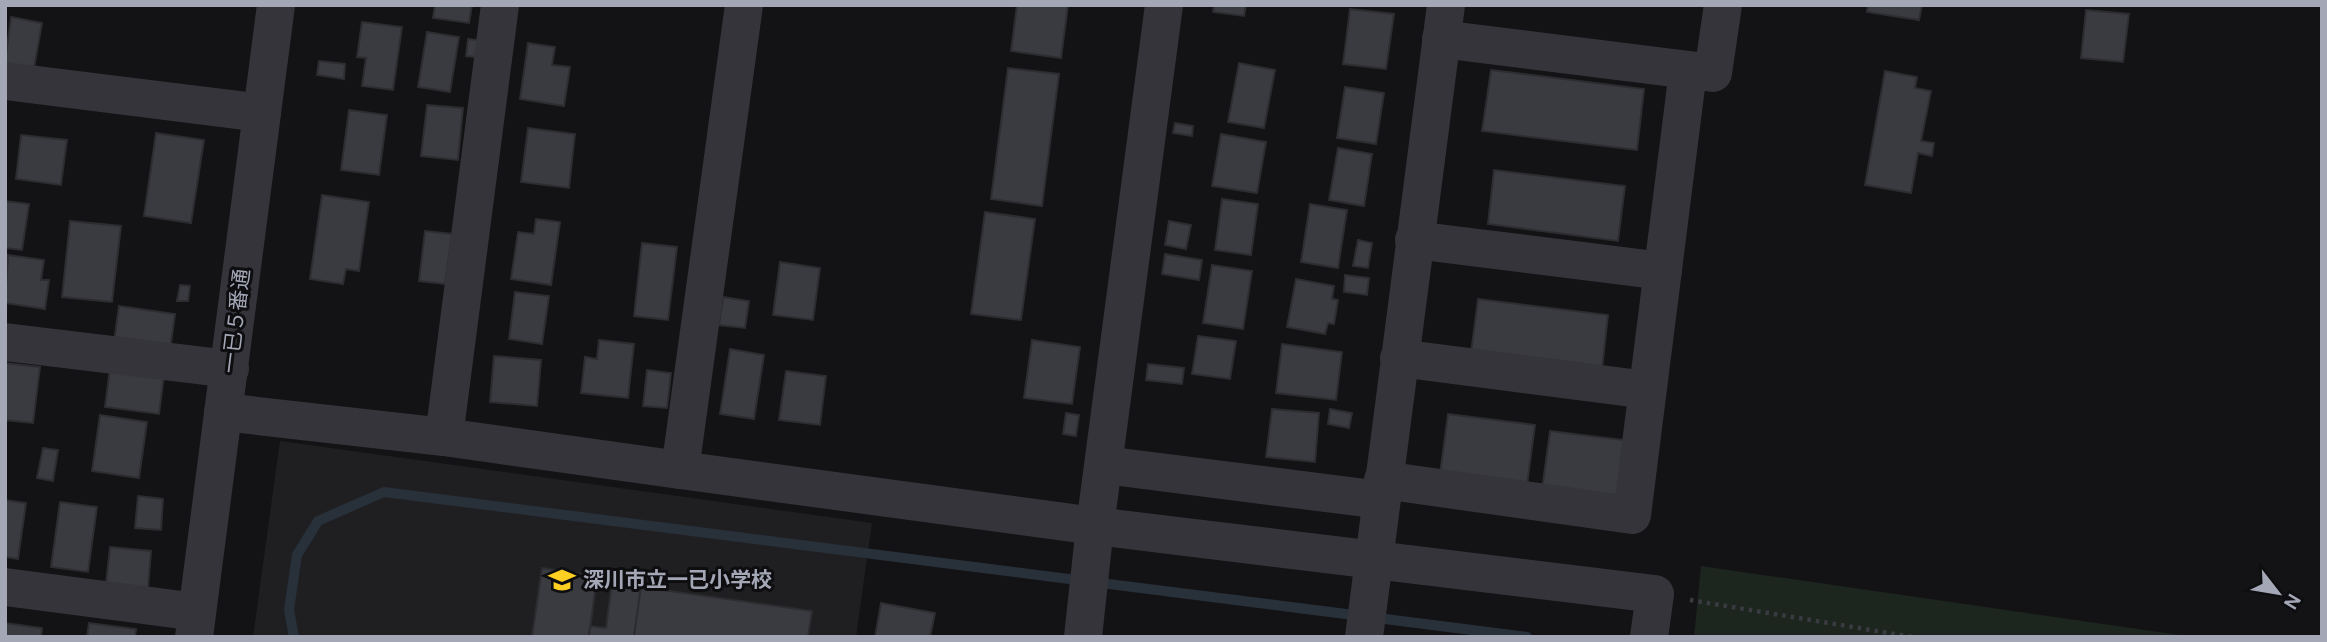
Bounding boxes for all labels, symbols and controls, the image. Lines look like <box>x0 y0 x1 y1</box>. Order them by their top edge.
street label: 一已５番通 <box>216 267 256 375</box>
north arrow <box>2243 558 2313 628</box>
school or university icon: 深川市立一已小学校 <box>547 565 577 595</box>
place label: 深川市立一已小学校 <box>583 566 772 594</box>
text: N <box>2278 589 2306 614</box>

